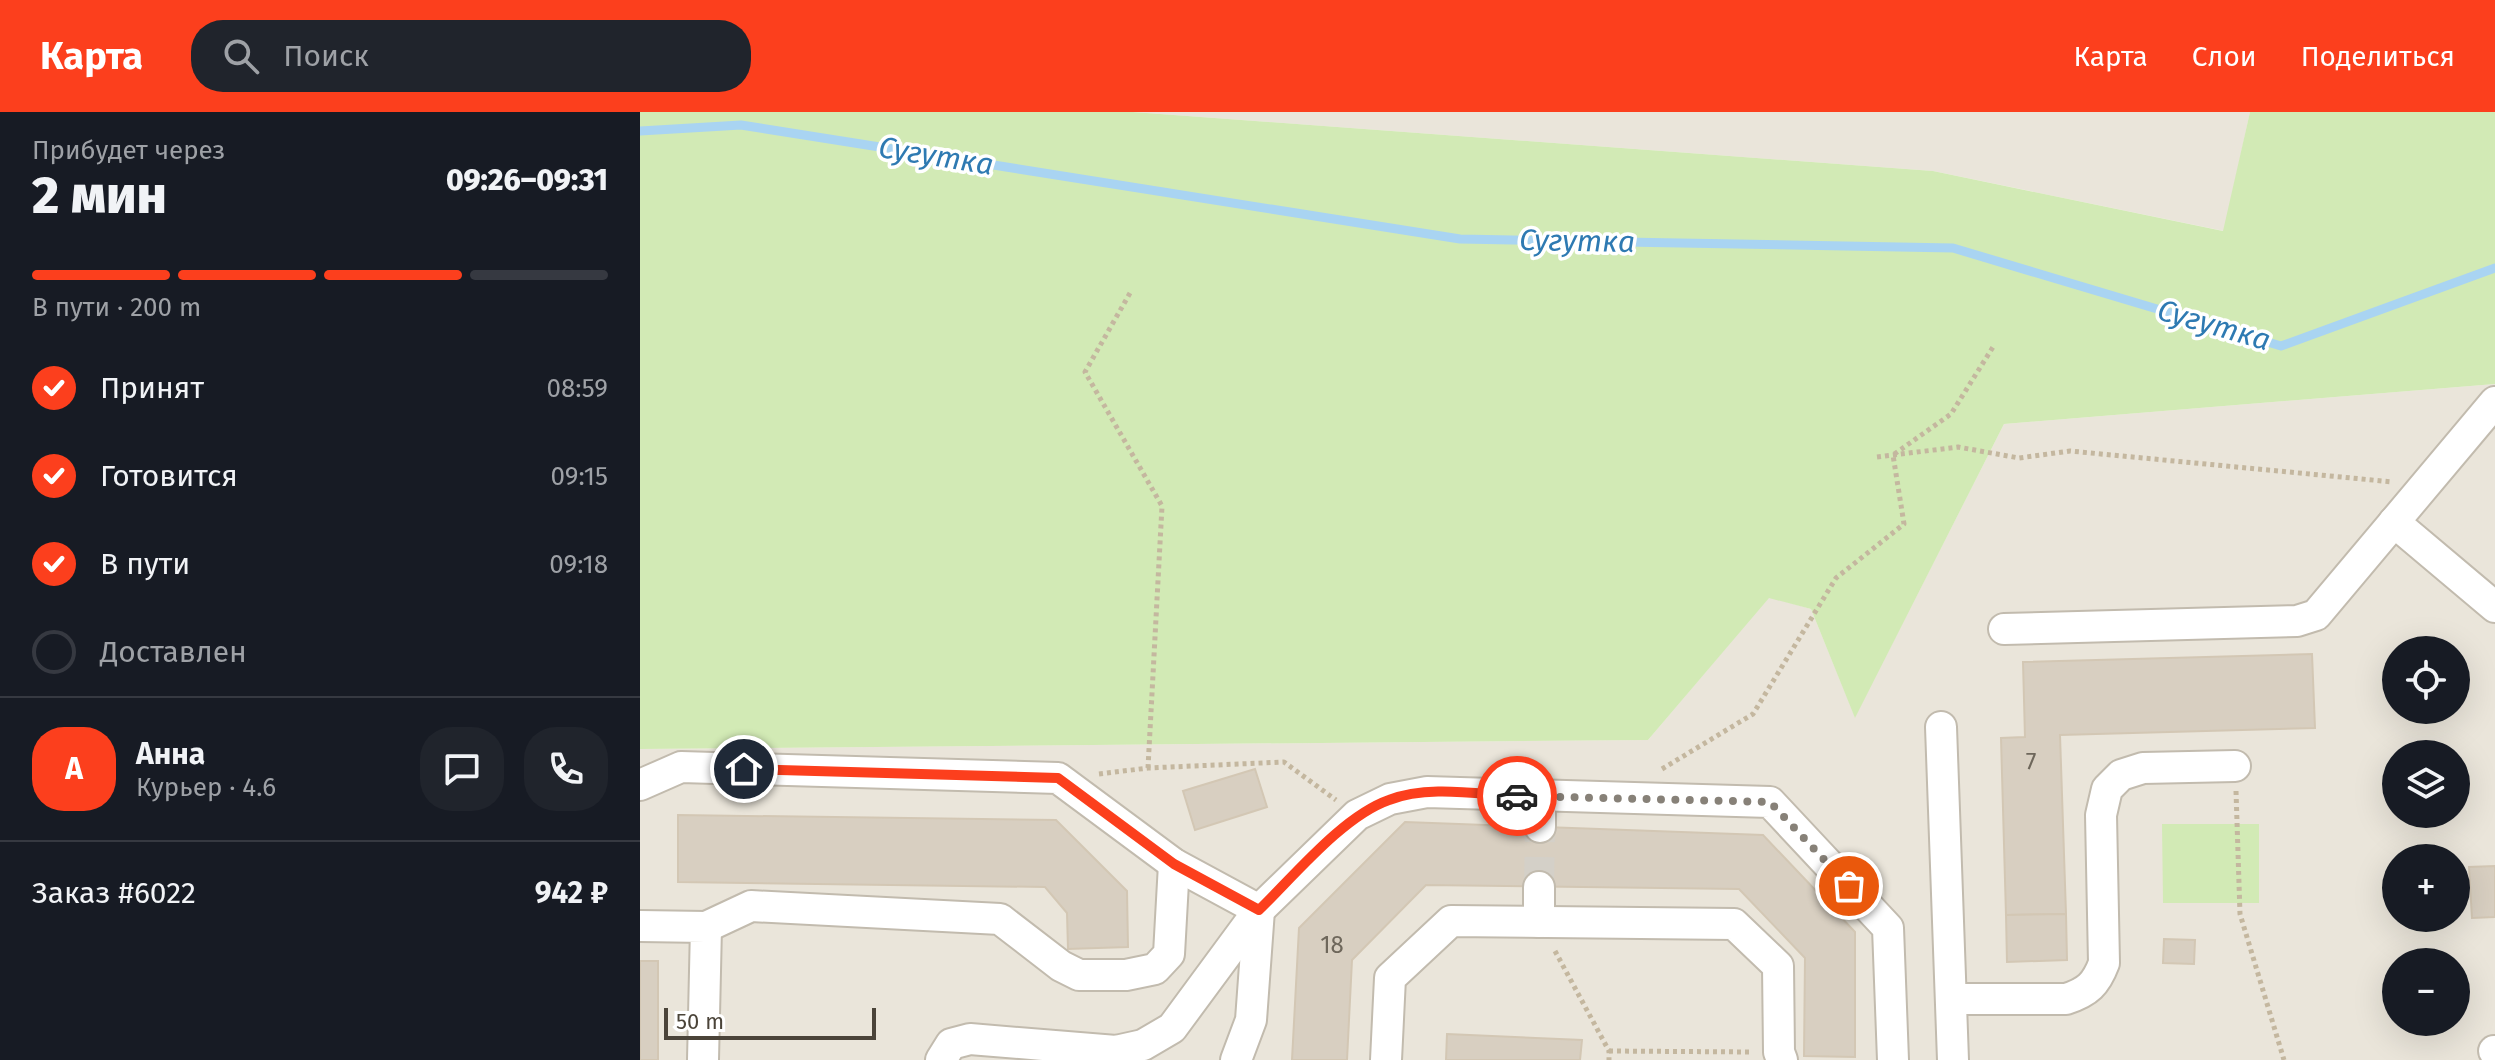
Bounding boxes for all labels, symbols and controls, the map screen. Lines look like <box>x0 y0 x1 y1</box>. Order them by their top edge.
search box <box>191 20 751 92</box>
text: Карта <box>40 33 143 79</box>
icon: search <box>219 34 263 78</box>
text: Поиск <box>283 38 369 74</box>
text: Карта <box>2073 40 2148 73</box>
text: Слои <box>2192 40 2257 73</box>
text: Поделиться <box>2301 40 2455 73</box>
water label: Сугутка <box>876 129 996 183</box>
text: Прибудет через <box>32 135 225 166</box>
text: 09:26–09:31 <box>446 162 608 198</box>
text: 2 мин <box>32 164 167 227</box>
water label: Сугутка <box>1519 222 1635 260</box>
text: В пути · 200 m <box>32 292 201 323</box>
water label: Сугутка <box>2153 292 2275 358</box>
icon: check <box>32 366 76 410</box>
text: Принят <box>100 370 204 406</box>
text: 08:59 <box>547 373 608 404</box>
icon: check <box>32 454 76 498</box>
text: Готовится <box>100 458 238 494</box>
text: 09:15 <box>551 461 608 492</box>
icon: check <box>32 542 76 586</box>
text: В пути <box>100 546 190 582</box>
text: 09:18 <box>549 549 608 580</box>
text: Доставлен <box>100 634 247 670</box>
map controls <box>2382 636 2470 1036</box>
button: locate <box>2382 636 2470 724</box>
button: chat <box>420 727 504 811</box>
button: phone <box>524 727 608 811</box>
pin <box>710 735 778 803</box>
text: Анна <box>136 736 205 772</box>
button: layers <box>2382 740 2470 828</box>
icon: home <box>722 747 766 791</box>
house number: 7 <box>2026 748 2036 776</box>
text: А <box>65 751 83 787</box>
courier <box>1477 756 1557 836</box>
text: Курьер · 4.6 <box>136 772 276 803</box>
icon: car <box>1495 774 1539 818</box>
button: + <box>2382 844 2470 932</box>
pin <box>1815 852 1883 920</box>
icon: bag <box>1827 864 1871 908</box>
text: Заказ #6022 <box>32 875 196 911</box>
text: 942 ₽ <box>535 875 608 911</box>
house number: 18 <box>1320 931 1344 959</box>
button: − <box>2382 948 2470 1036</box>
scale bar <box>664 1004 876 1040</box>
text: 50 m <box>676 1008 724 1035</box>

